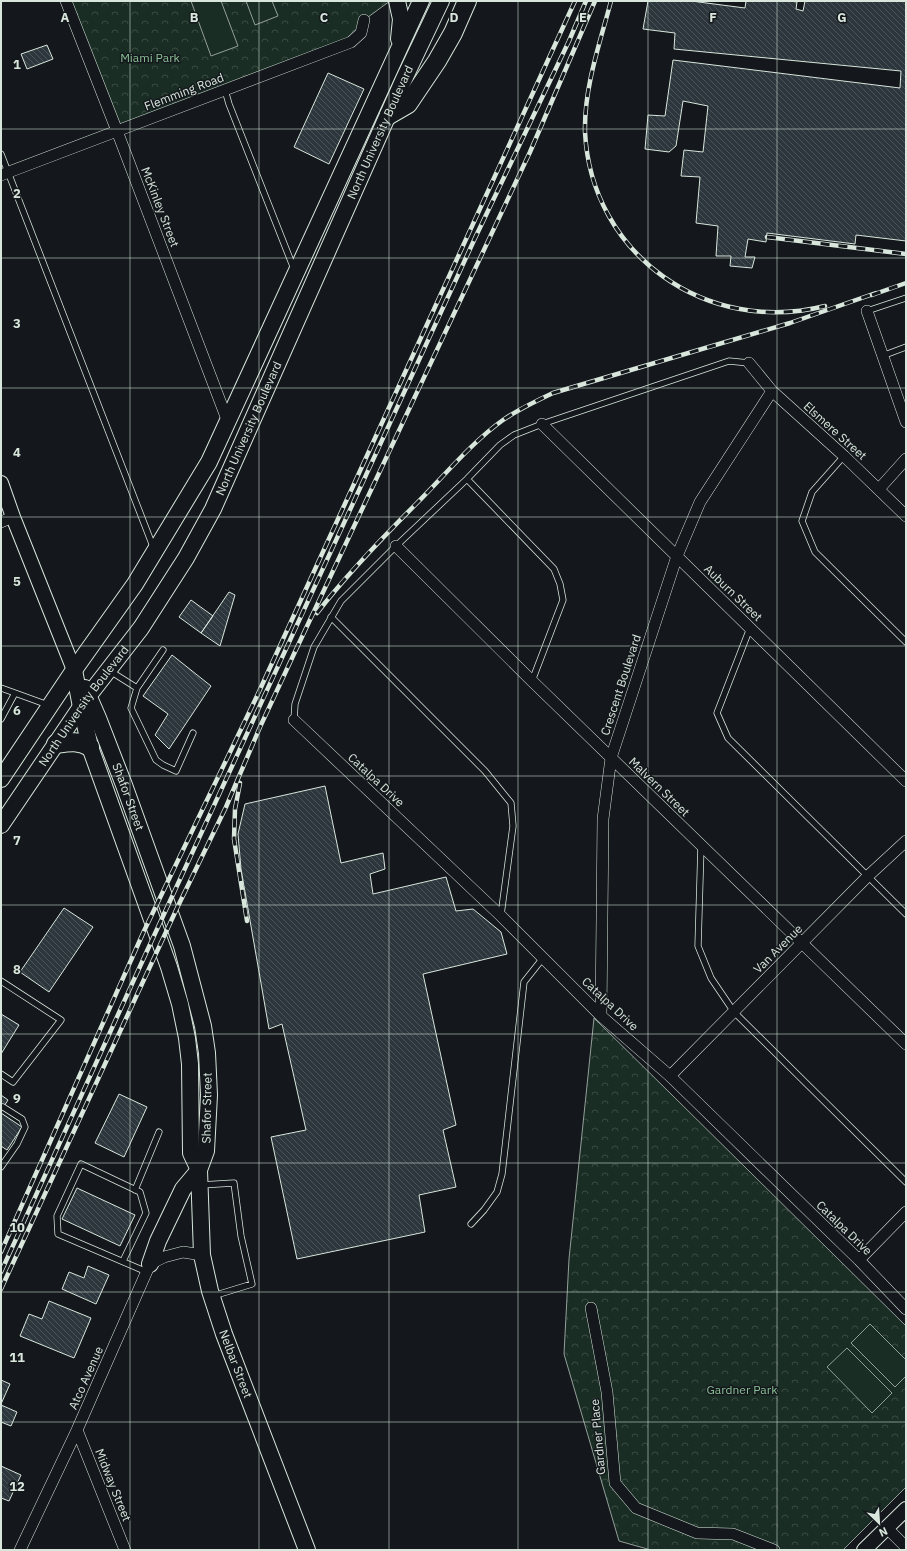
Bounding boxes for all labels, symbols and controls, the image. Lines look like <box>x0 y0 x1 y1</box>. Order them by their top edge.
text: A <box>61 9 70 26</box>
text: B <box>190 9 199 26</box>
text: C <box>320 9 329 26</box>
text: D <box>449 9 459 26</box>
text: E <box>579 9 587 26</box>
text: F <box>709 9 717 26</box>
text: G <box>837 9 847 26</box>
park label: Miami Park <box>120 50 181 65</box>
text: 1 <box>13 56 21 73</box>
street label: North University Boulevard <box>343 63 416 202</box>
street label: Flemming Road <box>142 69 226 114</box>
street label: McKinley Street <box>138 165 183 249</box>
text: 2 <box>13 185 21 202</box>
text: 3 <box>13 315 21 332</box>
street label: North University Boulevard <box>212 359 285 498</box>
street label: Elsmere Street <box>801 398 870 463</box>
text: 4 <box>13 444 21 461</box>
street label: Auburn Street <box>701 561 766 624</box>
text: 5 <box>13 573 21 590</box>
street label: Crescent Boulevard <box>597 632 644 737</box>
street label: North University Boulevard <box>35 642 132 769</box>
text: 6 <box>13 702 21 719</box>
street label: Catalpa Drive <box>345 750 408 810</box>
street label: Malvern Street <box>626 754 693 819</box>
street label: Shafor Street <box>109 761 148 832</box>
text: 7 <box>13 832 21 849</box>
street label: Van Avenue <box>750 921 806 976</box>
text: 8 <box>13 961 21 978</box>
street label: Catalpa Drive <box>579 974 642 1034</box>
street label: Shafor Street <box>198 1072 215 1144</box>
text: 9 <box>13 1090 21 1107</box>
street label: Catalpa Drive <box>813 1197 876 1258</box>
text: 10 <box>9 1219 25 1236</box>
street label: Nelbar Street <box>216 1328 256 1400</box>
street label: Atco Avenue <box>65 1344 106 1412</box>
text: 11 <box>9 1349 25 1366</box>
park label: Gardner Park <box>707 1382 778 1397</box>
street label: Gardner Place <box>587 1398 608 1476</box>
street label: Midway Street <box>92 1446 135 1523</box>
text: 12 <box>9 1478 25 1495</box>
north arrow <box>859 1503 899 1543</box>
text: N <box>877 1524 890 1540</box>

